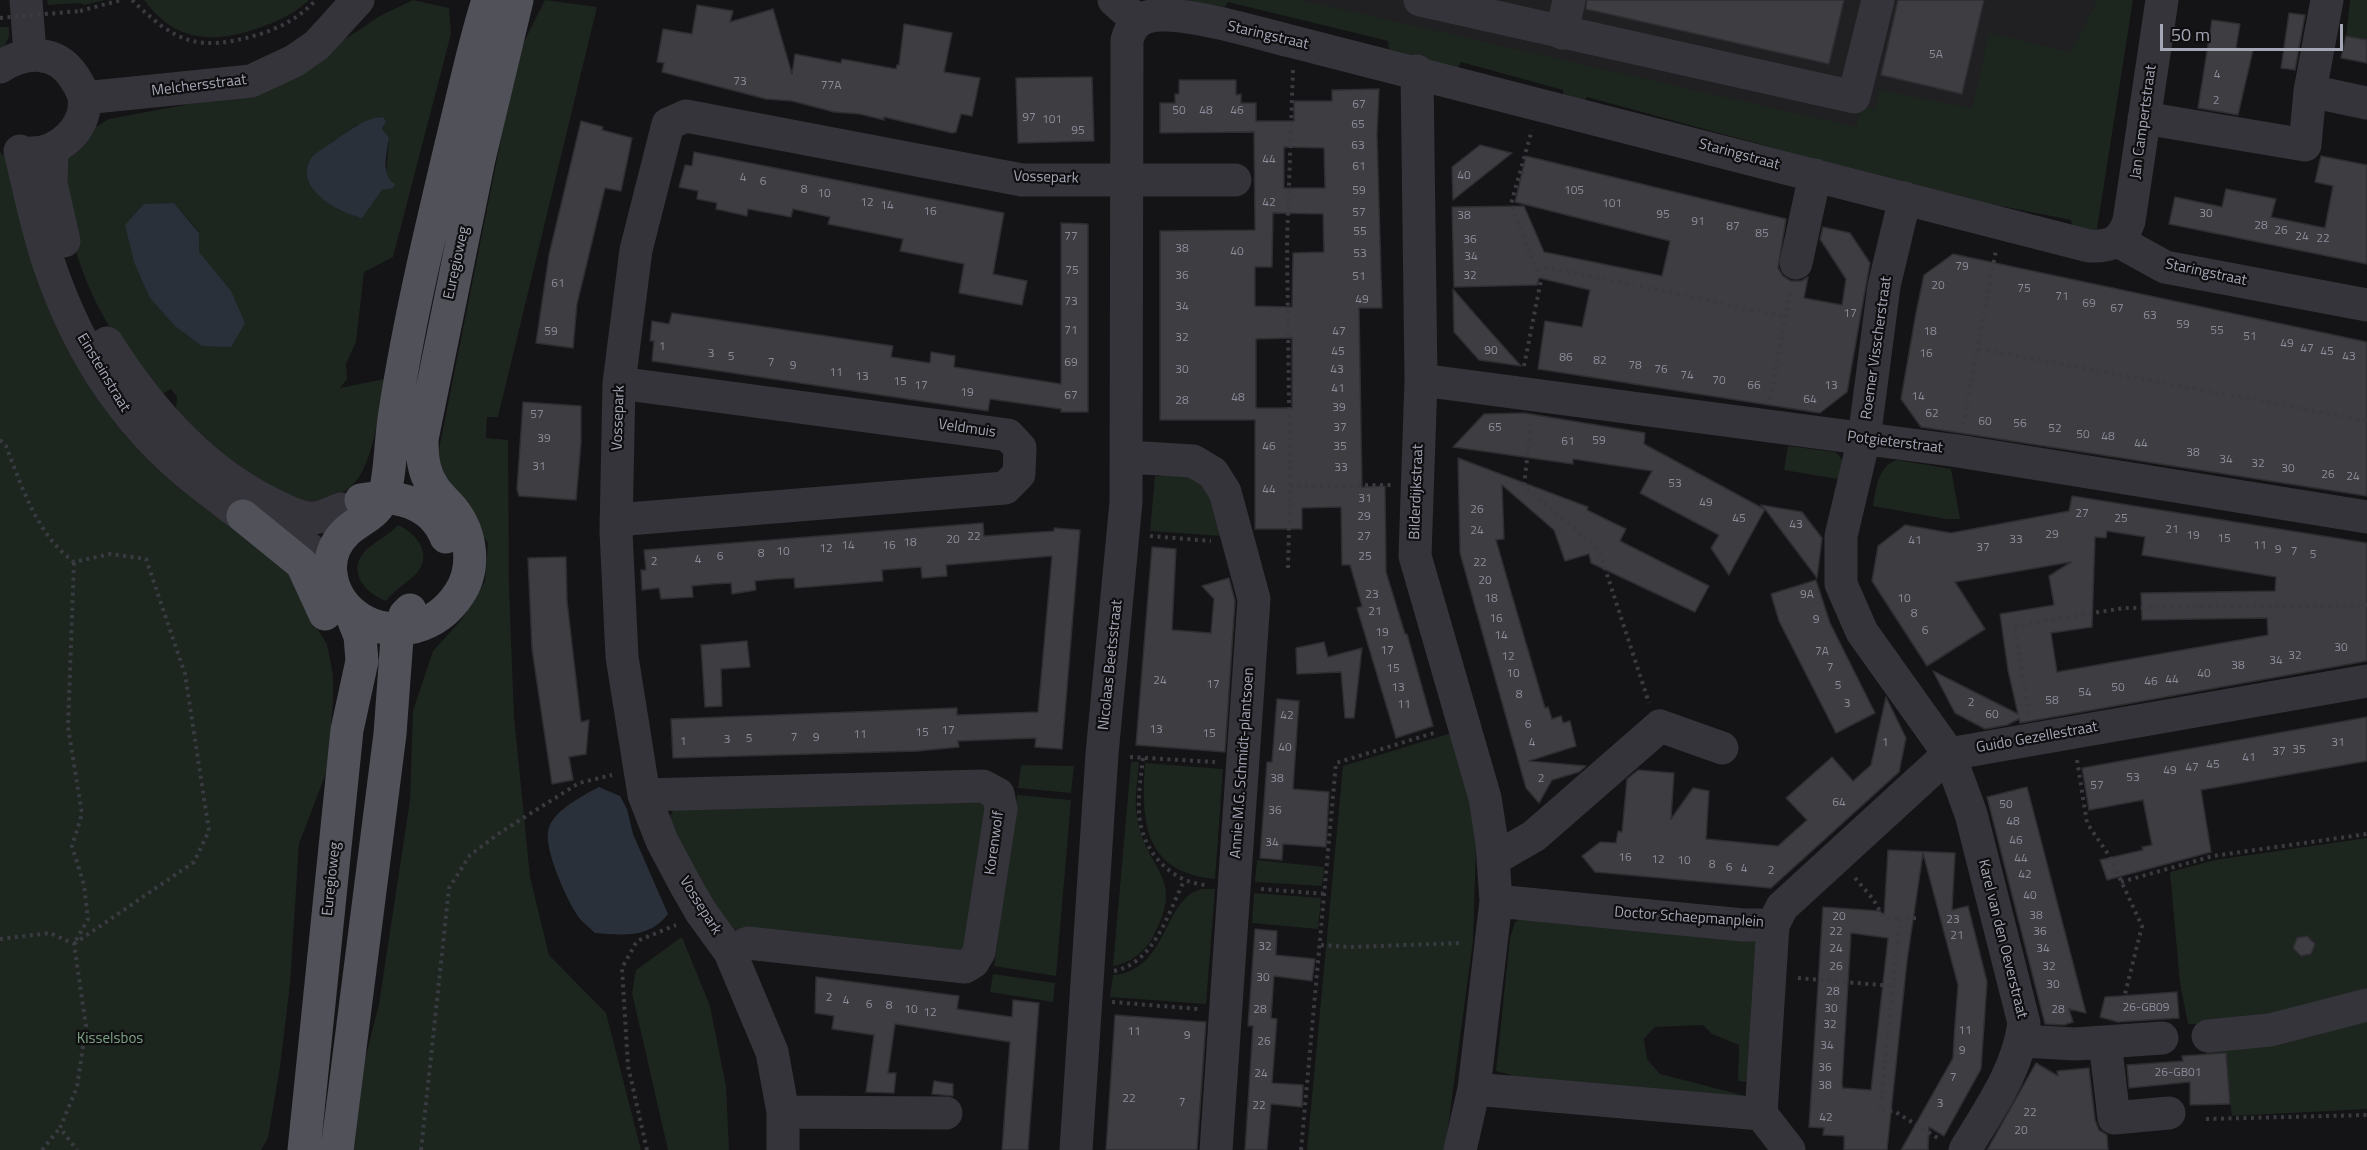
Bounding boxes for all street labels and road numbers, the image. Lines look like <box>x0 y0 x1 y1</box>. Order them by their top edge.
street label: Staringstraat <box>1226 18 1310 54</box>
street label: Jan Campertstraat <box>2127 64 2161 180</box>
street label: Melchersstraat <box>150 71 248 101</box>
street label: Staringstraat <box>1697 136 1781 174</box>
street label: Vossepark <box>1013 168 1079 188</box>
street label: Euregioweg <box>440 225 474 301</box>
street label: Staringstraat <box>2164 256 2248 290</box>
street label: Roemer Visscherstraat <box>1858 275 1896 421</box>
street label: Einsteinstraat <box>72 330 134 416</box>
street label: Vossepark <box>609 385 629 451</box>
street label: Veldmuis <box>937 416 997 442</box>
street label: Potgieterstraat <box>1846 428 1944 458</box>
street label: Bilderdijkstraat <box>1406 444 1428 540</box>
street label: Nicolaas Beetsstraat <box>1095 599 1127 731</box>
street label: Annie M.G. Schmidt-plantsoen <box>1227 667 1259 859</box>
street label: Guido Gezellestraat <box>1975 718 2099 758</box>
street label: Korenwolf <box>982 810 1008 876</box>
street label: Euregioweg <box>319 841 345 917</box>
street label: Karel van den Oeverstraat <box>1974 858 2030 1020</box>
street label: Vossepark <box>675 873 725 939</box>
street label: Doctor Schaepmanplein <box>1614 904 1764 932</box>

